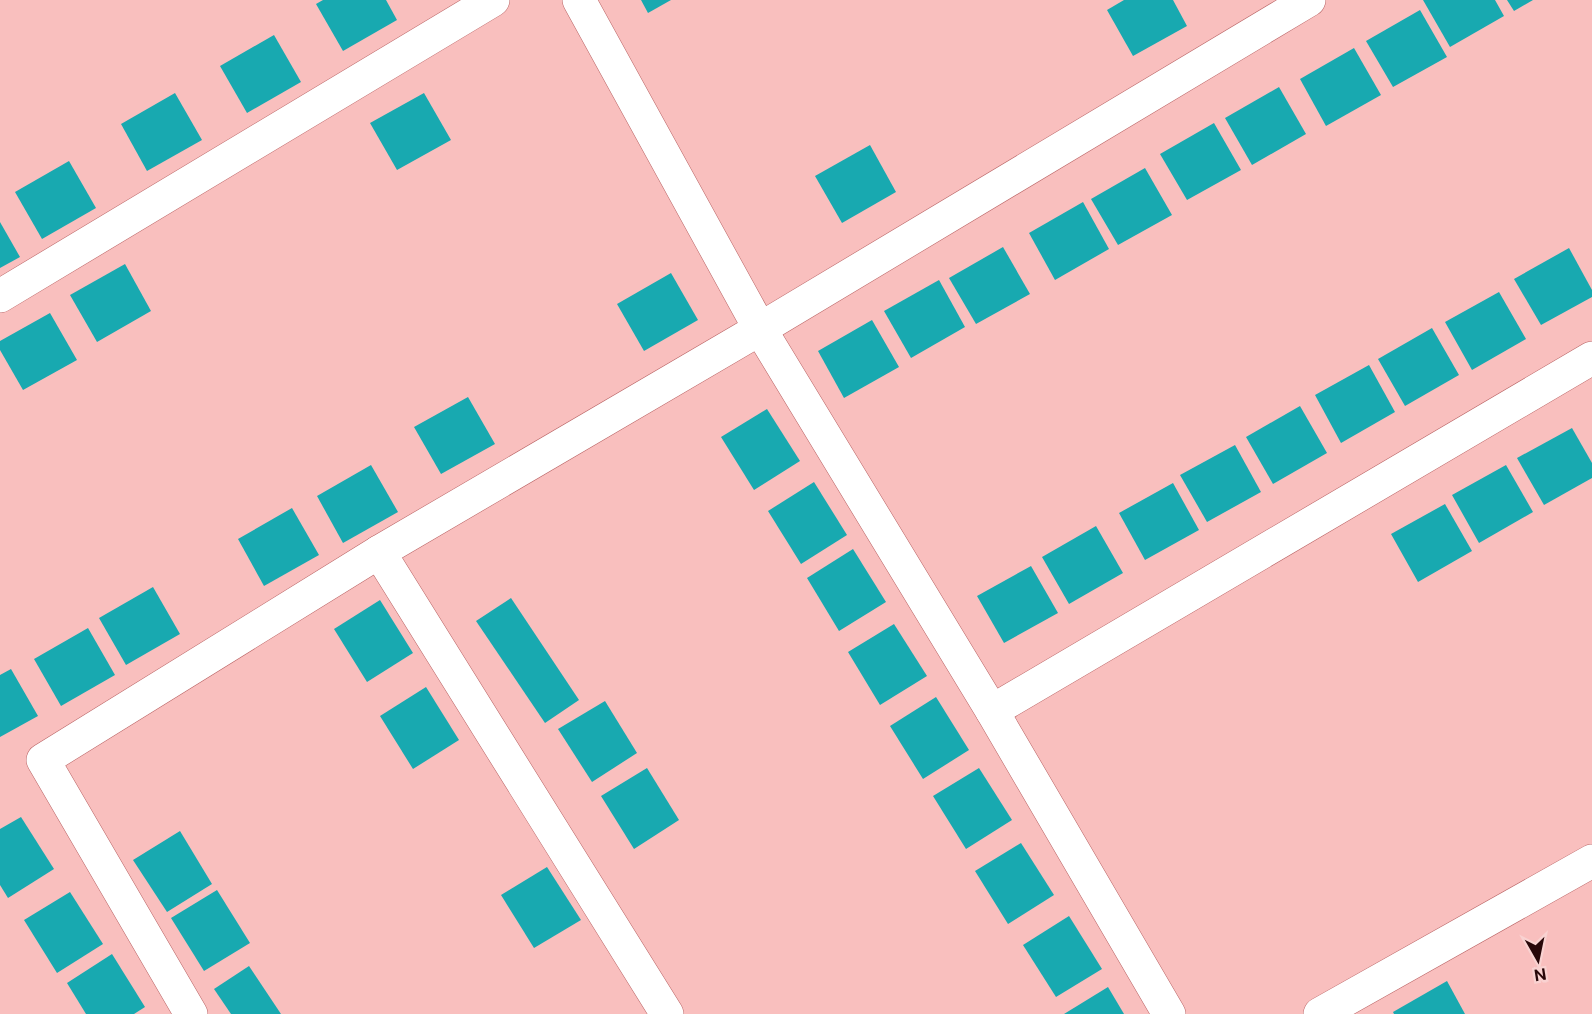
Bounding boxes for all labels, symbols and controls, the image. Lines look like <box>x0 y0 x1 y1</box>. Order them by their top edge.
north arrow <box>1508 930 1568 990</box>
text: N <box>1533 964 1548 985</box>

